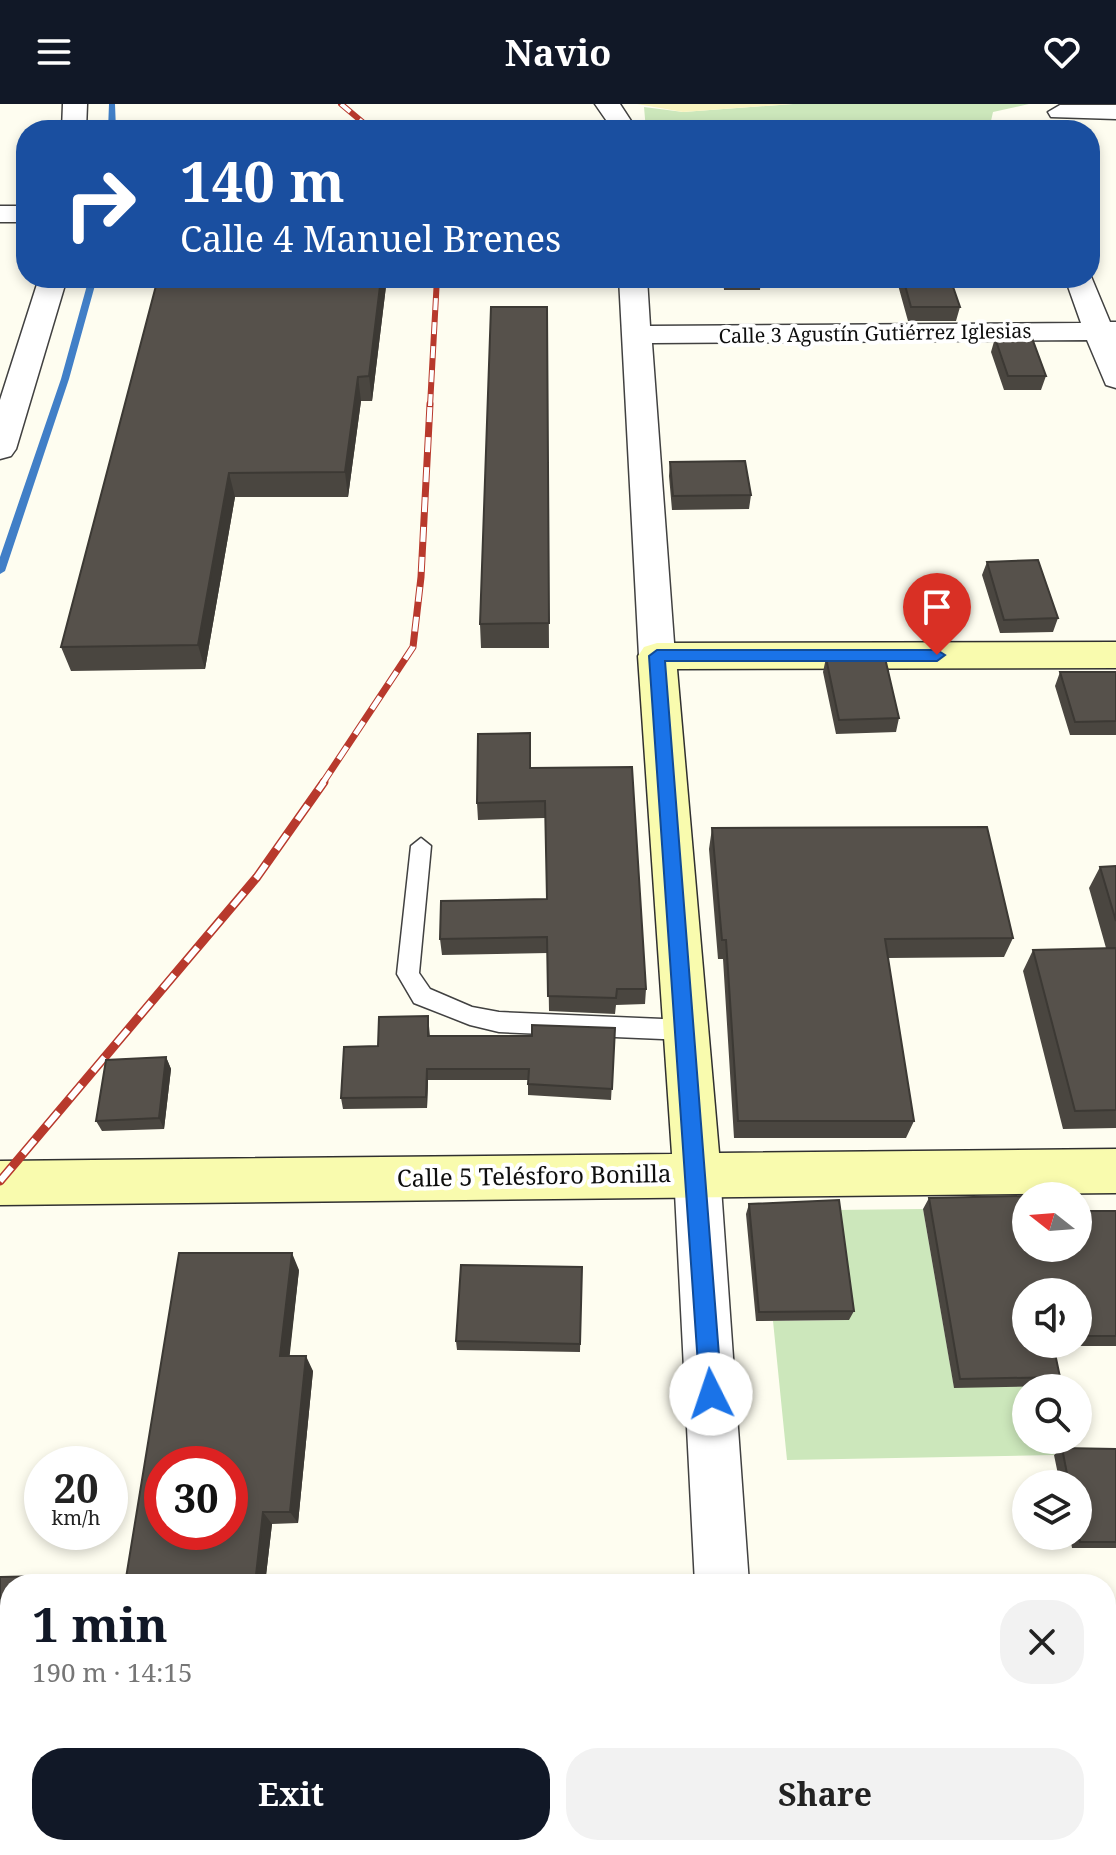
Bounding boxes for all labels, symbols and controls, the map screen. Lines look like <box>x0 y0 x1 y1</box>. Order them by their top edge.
text: Navio <box>505 28 611 77</box>
icon: menu <box>32 30 76 74</box>
icon: heart <box>1040 30 1084 74</box>
text: 140 m <box>180 142 345 218</box>
icon: right <box>48 152 152 256</box>
text: Calle 4 Manuel Brenes <box>180 214 561 263</box>
street label: Calle 3 Agustín Gutiérrez Iglesias <box>718 317 1032 349</box>
pin <box>903 573 971 655</box>
icon: arrive <box>915 585 959 629</box>
street label: Calle 5 Telésforo Bonilla <box>396 1156 672 1194</box>
north arrow <box>1012 1182 1092 1262</box>
map controls <box>1012 1182 1092 1550</box>
button: sound <box>1012 1278 1092 1358</box>
position arrow <box>669 1352 753 1436</box>
button: search <box>1012 1374 1092 1454</box>
speed limit sign: 30 <box>144 1446 248 1550</box>
text: 20 <box>53 1460 99 1515</box>
button: layers <box>1012 1470 1092 1550</box>
text: km/h <box>51 1504 101 1531</box>
text: 1 min <box>32 1591 168 1656</box>
button: close <box>1000 1600 1084 1684</box>
text: 190 m · 14:15 <box>32 1654 193 1690</box>
button: Exit <box>32 1748 550 1840</box>
button: Share <box>566 1748 1084 1840</box>

